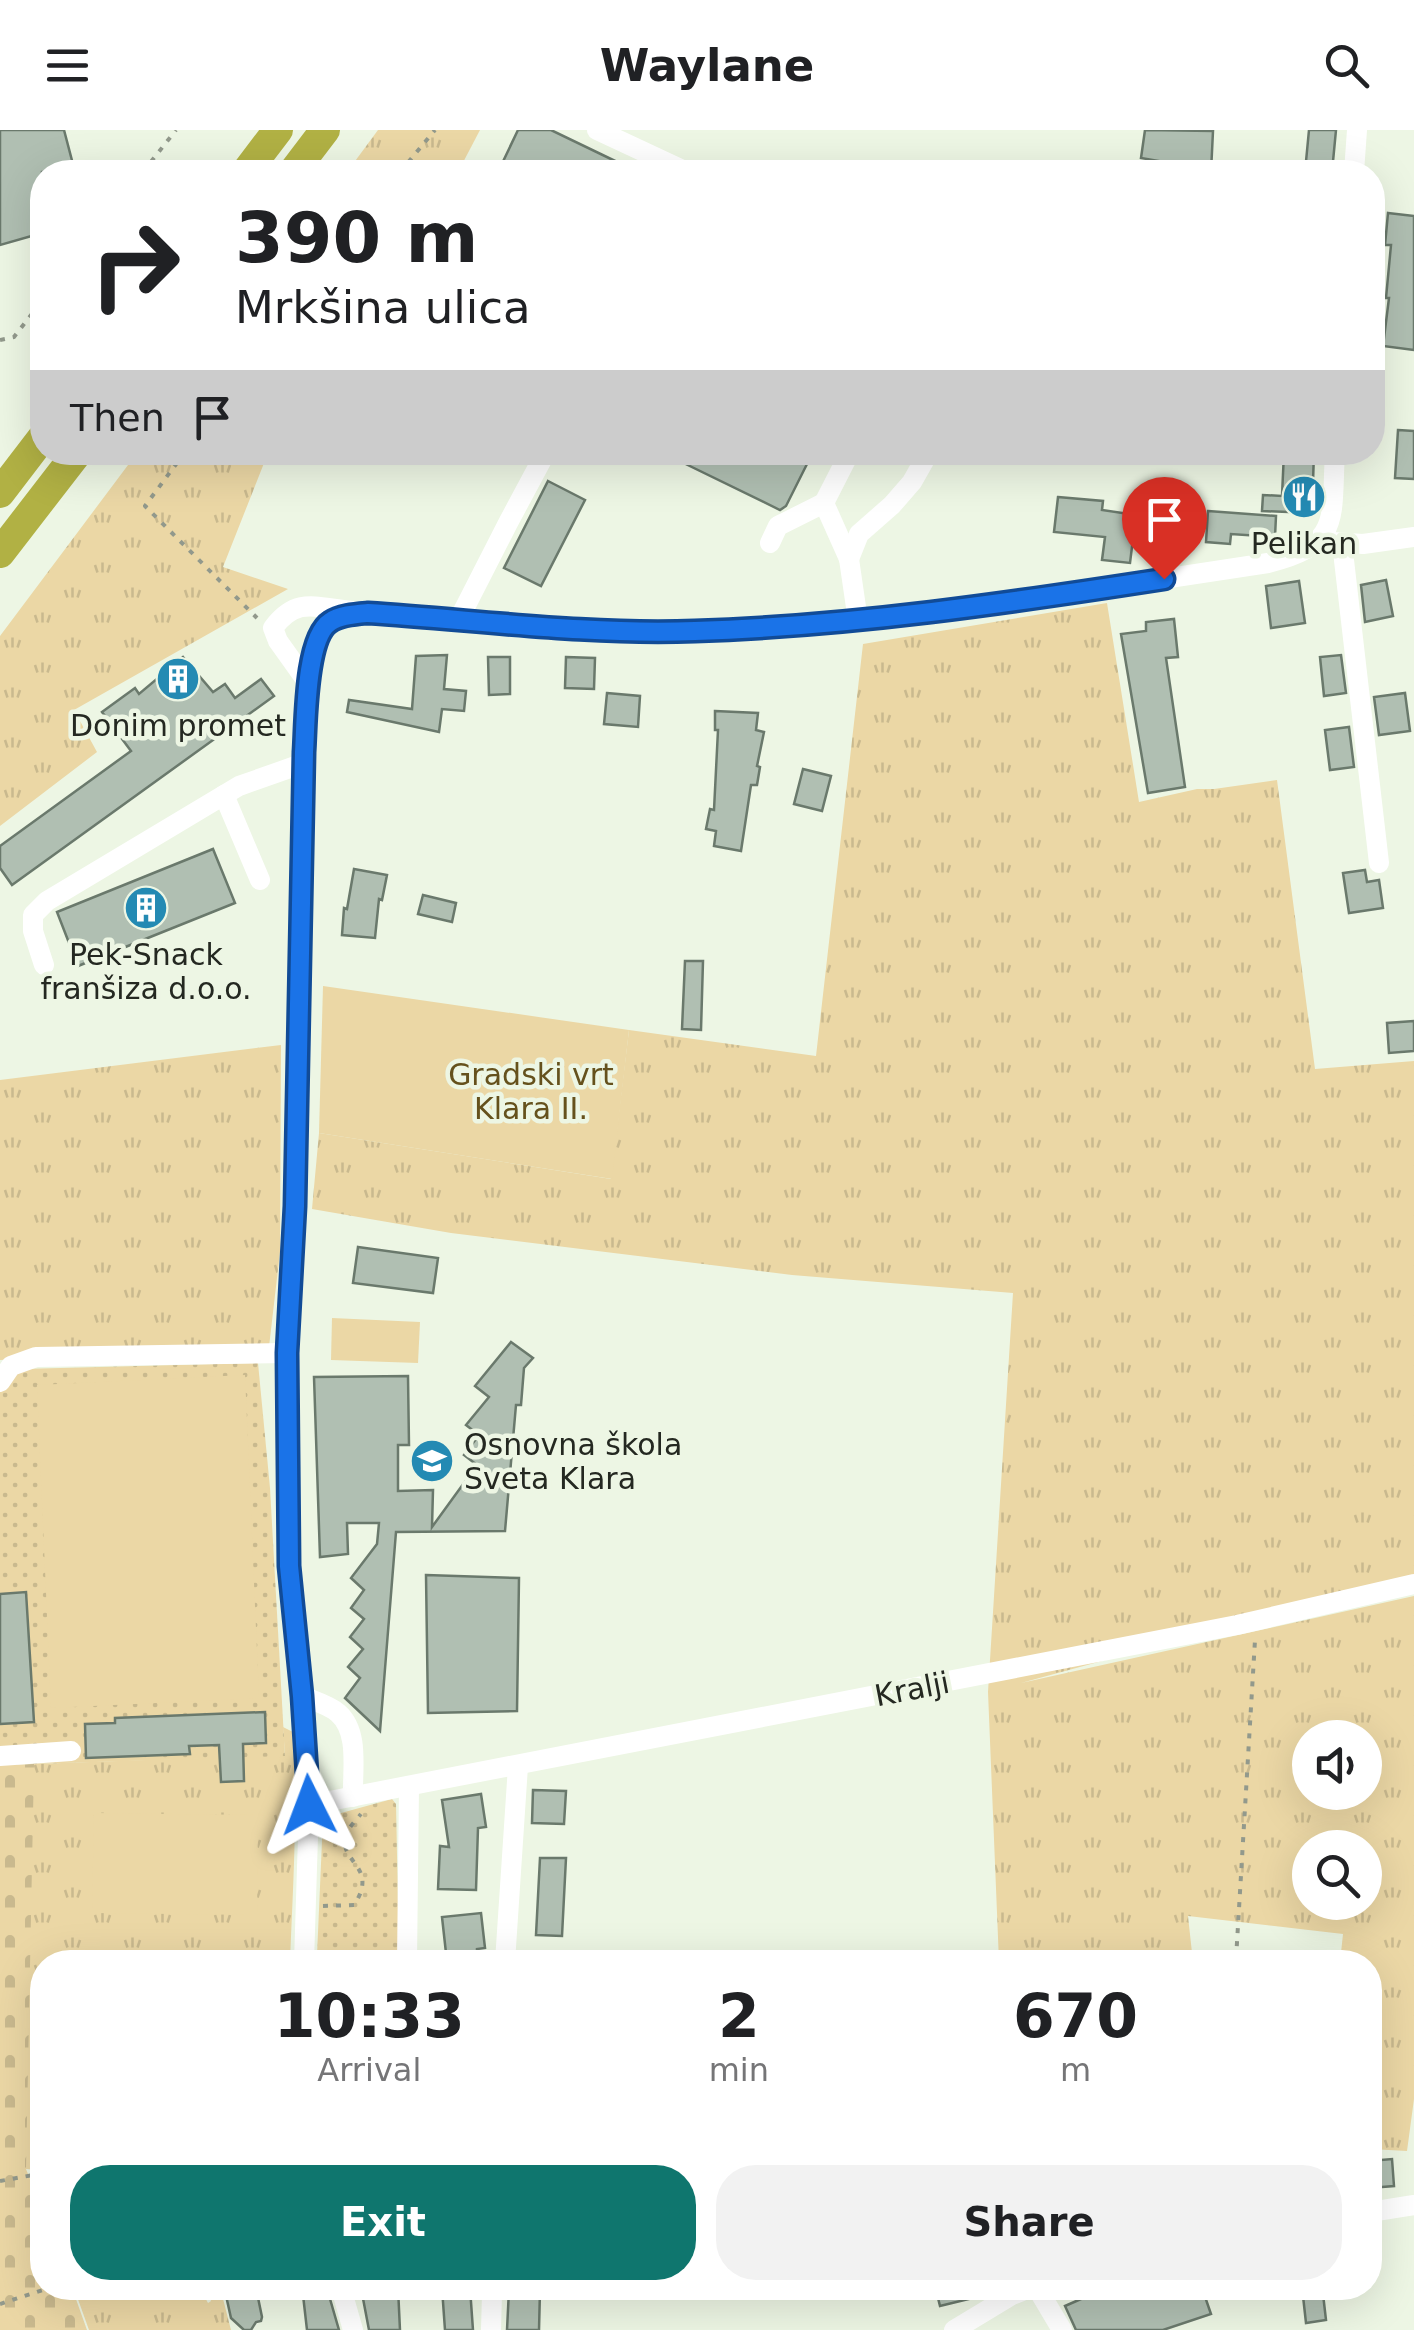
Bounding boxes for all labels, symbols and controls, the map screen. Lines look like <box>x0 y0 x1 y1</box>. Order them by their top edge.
icon: menu <box>40 38 95 93</box>
icon: search <box>1319 38 1374 93</box>
text: Waylane <box>600 39 814 92</box>
text: 390 m <box>235 197 478 279</box>
icon: right <box>70 200 200 330</box>
text: Mrkšina ulica <box>235 281 531 334</box>
icon: arrive <box>185 390 240 445</box>
text: Then <box>70 396 165 440</box>
restaurant icon: Pelikan <box>1281 474 1327 520</box>
pin <box>1122 477 1207 580</box>
icon: arrive <box>1137 492 1192 547</box>
place label: Pelikan <box>1251 526 1357 561</box>
building icon: Donim promet <box>155 656 201 702</box>
place label: Donim promet <box>70 708 286 743</box>
building icon: Pek-Snack franšiza d.o.o. <box>123 885 169 931</box>
place label: Pek-Snack franšiza d.o.o. <box>40 937 252 1006</box>
park label: Gradski vrt Klara II. <box>448 1057 614 1126</box>
place label: Osnovna škola Sveta Klara <box>464 1427 682 1496</box>
school or university icon: Osnovna škola Sveta Klara <box>409 1438 455 1484</box>
street label: Kralji <box>872 1665 952 1713</box>
map controls <box>1292 1720 1382 1920</box>
button: sound <box>1292 1720 1382 1810</box>
position arrow <box>257 1753 361 1857</box>
button: search <box>1292 1830 1382 1920</box>
text: 10:33 <box>274 1981 465 2051</box>
text: 2 <box>718 1981 760 2051</box>
text: 670 <box>1013 1981 1138 2051</box>
text: Arrival <box>317 2051 421 2089</box>
text: min <box>709 2051 769 2089</box>
text: m <box>1060 2051 1091 2089</box>
button: Exit <box>70 2165 696 2280</box>
button: Share <box>716 2165 1342 2280</box>

